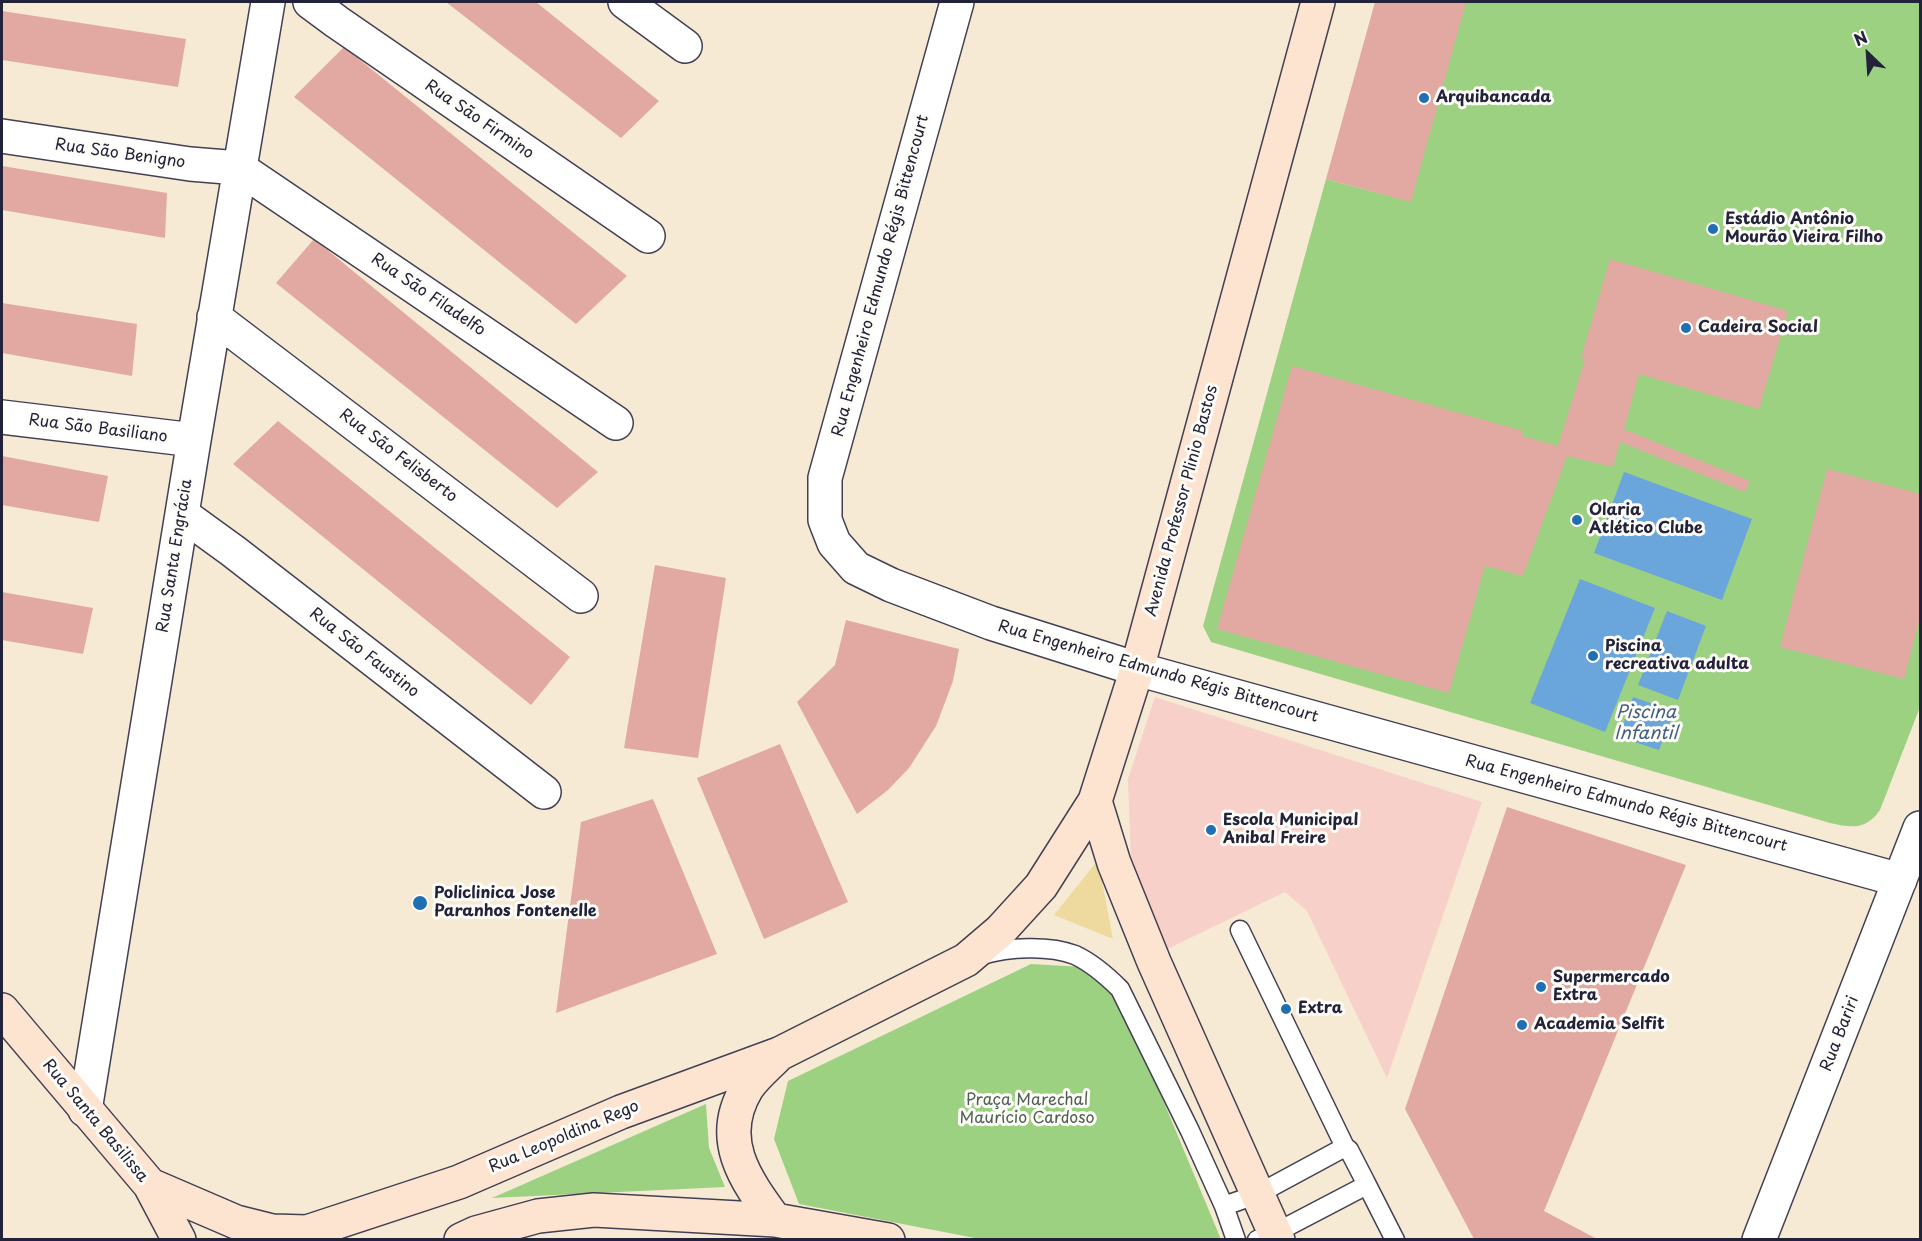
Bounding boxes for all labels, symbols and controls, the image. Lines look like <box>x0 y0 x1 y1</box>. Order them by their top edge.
north arrow <box>1838 24 1898 84</box>
text: N <box>1850 24 1871 51</box>
street label: Rua São Firmino <box>421 76 537 164</box>
place label: Arquibancada <box>1436 88 1551 108</box>
marker: Arquibancada <box>1417 91 1431 105</box>
street label: Rua Engenheiro Edmundo Régis Bittencourt <box>829 113 933 439</box>
street label: Rua São Benigno <box>53 135 187 173</box>
place label: Estádio Antônio Mourão Vieira Filho <box>1725 210 1883 248</box>
marker: Estádio Antônio Mourão Vieira Filho <box>1706 222 1720 236</box>
street label: Rua São Filadelfo <box>367 250 489 340</box>
place label: Cadeira Social <box>1698 318 1818 338</box>
marker: Cadeira Social <box>1679 321 1693 335</box>
street label: Avenida Professor Plinio Bastos <box>1142 383 1222 619</box>
street label: Rua São Felisberto <box>335 405 461 507</box>
street label: Rua São Basiliano <box>27 411 169 447</box>
street label: Rua Santa Engrácia <box>153 478 197 634</box>
place label: Olaria Atlético Clube <box>1589 501 1703 539</box>
marker: Olaria Atlético Clube <box>1570 513 1584 527</box>
street label: Rua São Faustino <box>305 604 423 702</box>
street label: Rua Engenheiro Edmundo Régis Bittencourt <box>996 617 1320 727</box>
place label: Piscina recreativa adulta <box>1605 637 1749 675</box>
marker: Piscina recreativa adulta <box>1586 649 1600 663</box>
water label: Piscina Infantil <box>1614 702 1678 744</box>
street label: Rua Engenheiro Edmundo Régis Bittencourt <box>1463 752 1789 856</box>
place label: Escola Municipal Anibal Freire <box>1223 811 1358 849</box>
marker: Escola Municipal Anibal Freire <box>1204 823 1218 837</box>
place label: Policlinica Jose Paranhos Fontenelle <box>434 884 596 922</box>
marker: Policlinica Jose Paranhos Fontenelle <box>411 894 429 912</box>
place label: Supermercado Extra <box>1553 968 1670 1006</box>
marker: Supermercado Extra <box>1534 980 1548 994</box>
street label: Rua Bariri <box>1817 994 1863 1074</box>
place label: Extra <box>1298 999 1343 1019</box>
marker: Extra <box>1279 1002 1293 1016</box>
place label: Academia Selfit <box>1534 1015 1665 1035</box>
marker: Academia Selfit <box>1515 1018 1529 1032</box>
street label: Rua Santa Basilissa <box>38 1056 152 1186</box>
park label: Praça Marechal Maurício Cardoso <box>959 1091 1095 1129</box>
street label: Rua Leopoldina Rego <box>486 1097 642 1177</box>

